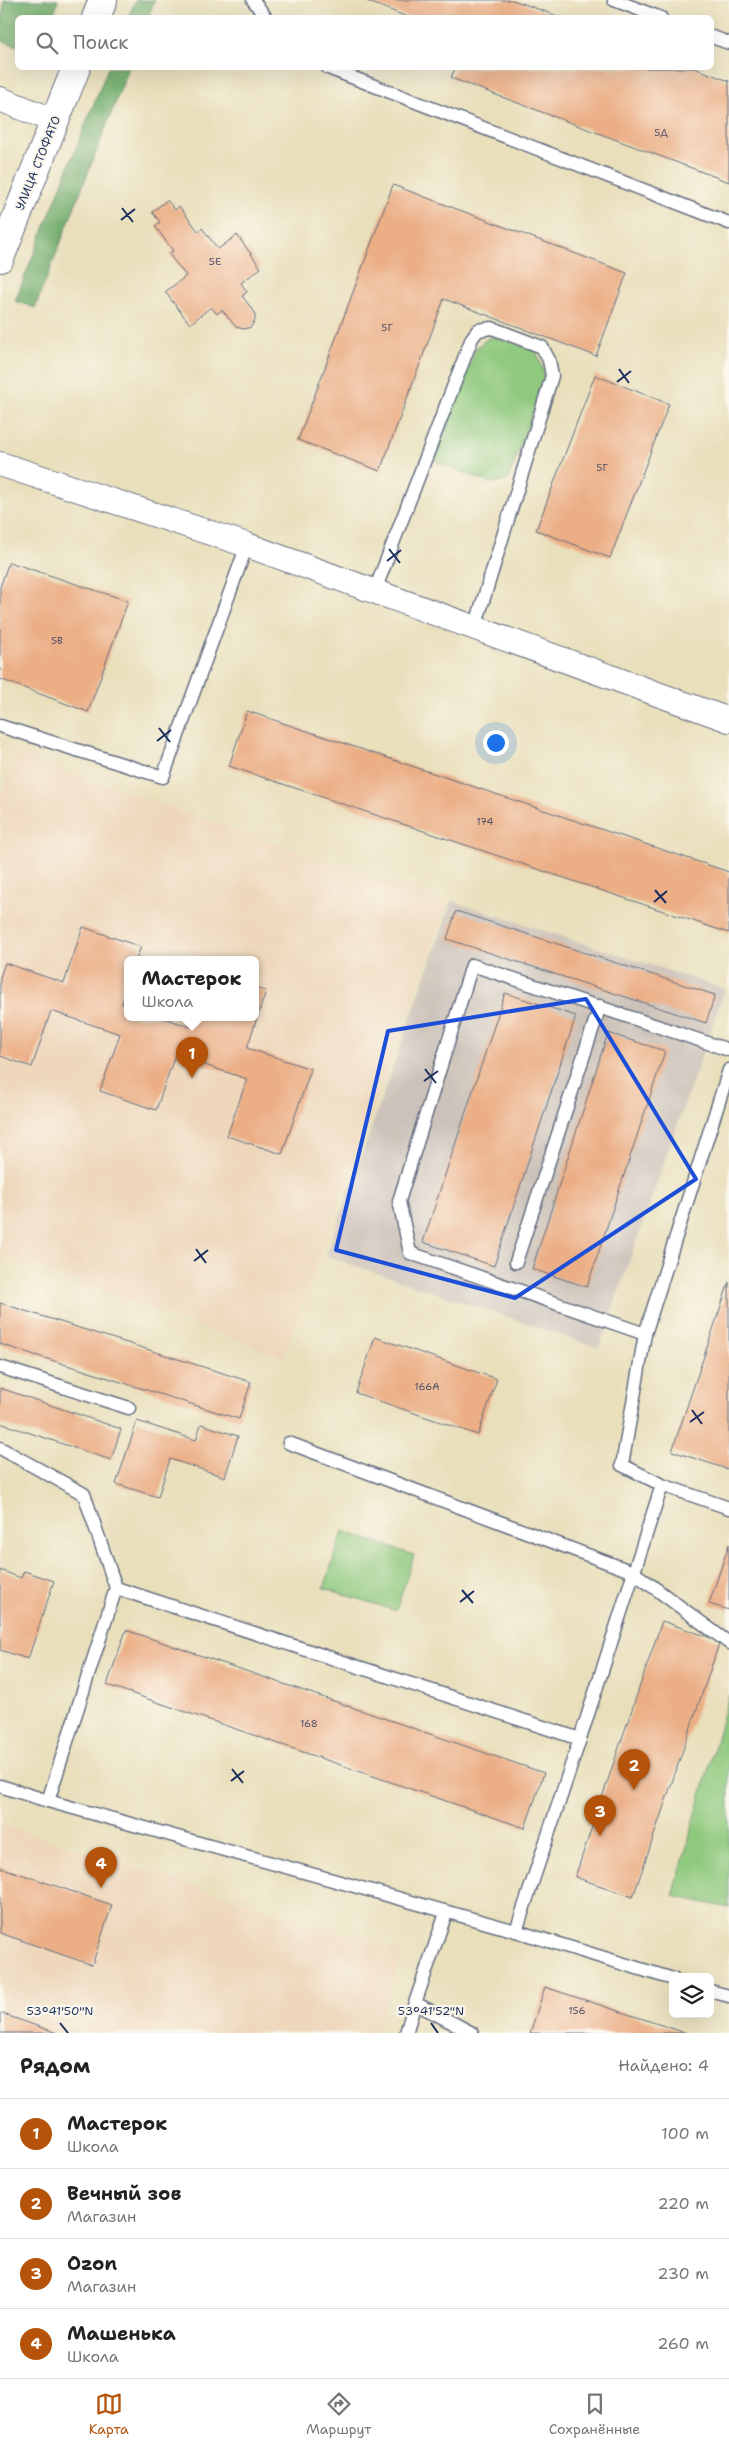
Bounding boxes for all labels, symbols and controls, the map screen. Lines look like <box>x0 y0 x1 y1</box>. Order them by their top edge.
search box <box>15 15 714 70</box>
icon: search <box>33 29 61 57</box>
text: Поиск <box>73 30 128 55</box>
street label: УЛИЦА СТОФАТО <box>12 113 64 213</box>
house number: 5Д <box>654 126 668 139</box>
house number: 5Е <box>209 255 221 268</box>
house number: 5Г <box>381 321 393 334</box>
house number: 5Г <box>596 461 608 474</box>
house number: 5В <box>51 634 63 647</box>
your location <box>483 730 509 756</box>
house number: 174 <box>476 815 494 828</box>
popup <box>124 956 259 1021</box>
text: Мастерок <box>141 966 242 991</box>
text: Школа <box>141 991 193 1012</box>
pin: 1 <box>176 1037 208 1078</box>
house number: 166А <box>415 1380 439 1393</box>
house number: 168 <box>300 1717 318 1730</box>
pin: 2 <box>618 1749 650 1790</box>
pin: 3 <box>584 1795 616 1836</box>
pin: 4 <box>85 1847 117 1888</box>
map controls <box>669 1973 714 2018</box>
button: layers <box>669 1973 714 2018</box>
text: 53°41'50"N <box>26 2003 94 2019</box>
text: 53°41'52"N <box>398 2003 464 2019</box>
house number: 156 <box>569 2004 585 2017</box>
text: Рядом <box>20 2052 90 2080</box>
text: Найдено: 4 <box>618 2055 709 2076</box>
text: Мастерок <box>67 2111 167 2136</box>
text: 1 <box>32 2123 40 2144</box>
text: 100 m <box>661 2123 709 2144</box>
text: Школа <box>67 2136 119 2157</box>
text: Вечный зов <box>67 2181 181 2206</box>
text: 2 <box>30 2193 42 2214</box>
text: 220 m <box>657 2193 709 2214</box>
text: Магазин <box>67 2206 136 2227</box>
text: Ozon <box>67 2251 117 2276</box>
text: 3 <box>30 2263 42 2284</box>
text: 230 m <box>657 2263 709 2284</box>
text: Магазин <box>67 2276 136 2297</box>
text: Машенька <box>67 2321 176 2346</box>
text: 4 <box>30 2333 42 2354</box>
text: 260 m <box>657 2333 709 2354</box>
text: Школа <box>67 2346 119 2367</box>
tab: Карта <box>89 2390 129 2438</box>
tab: Маршрут <box>306 2390 371 2438</box>
tab: Сохранённые <box>549 2390 640 2438</box>

